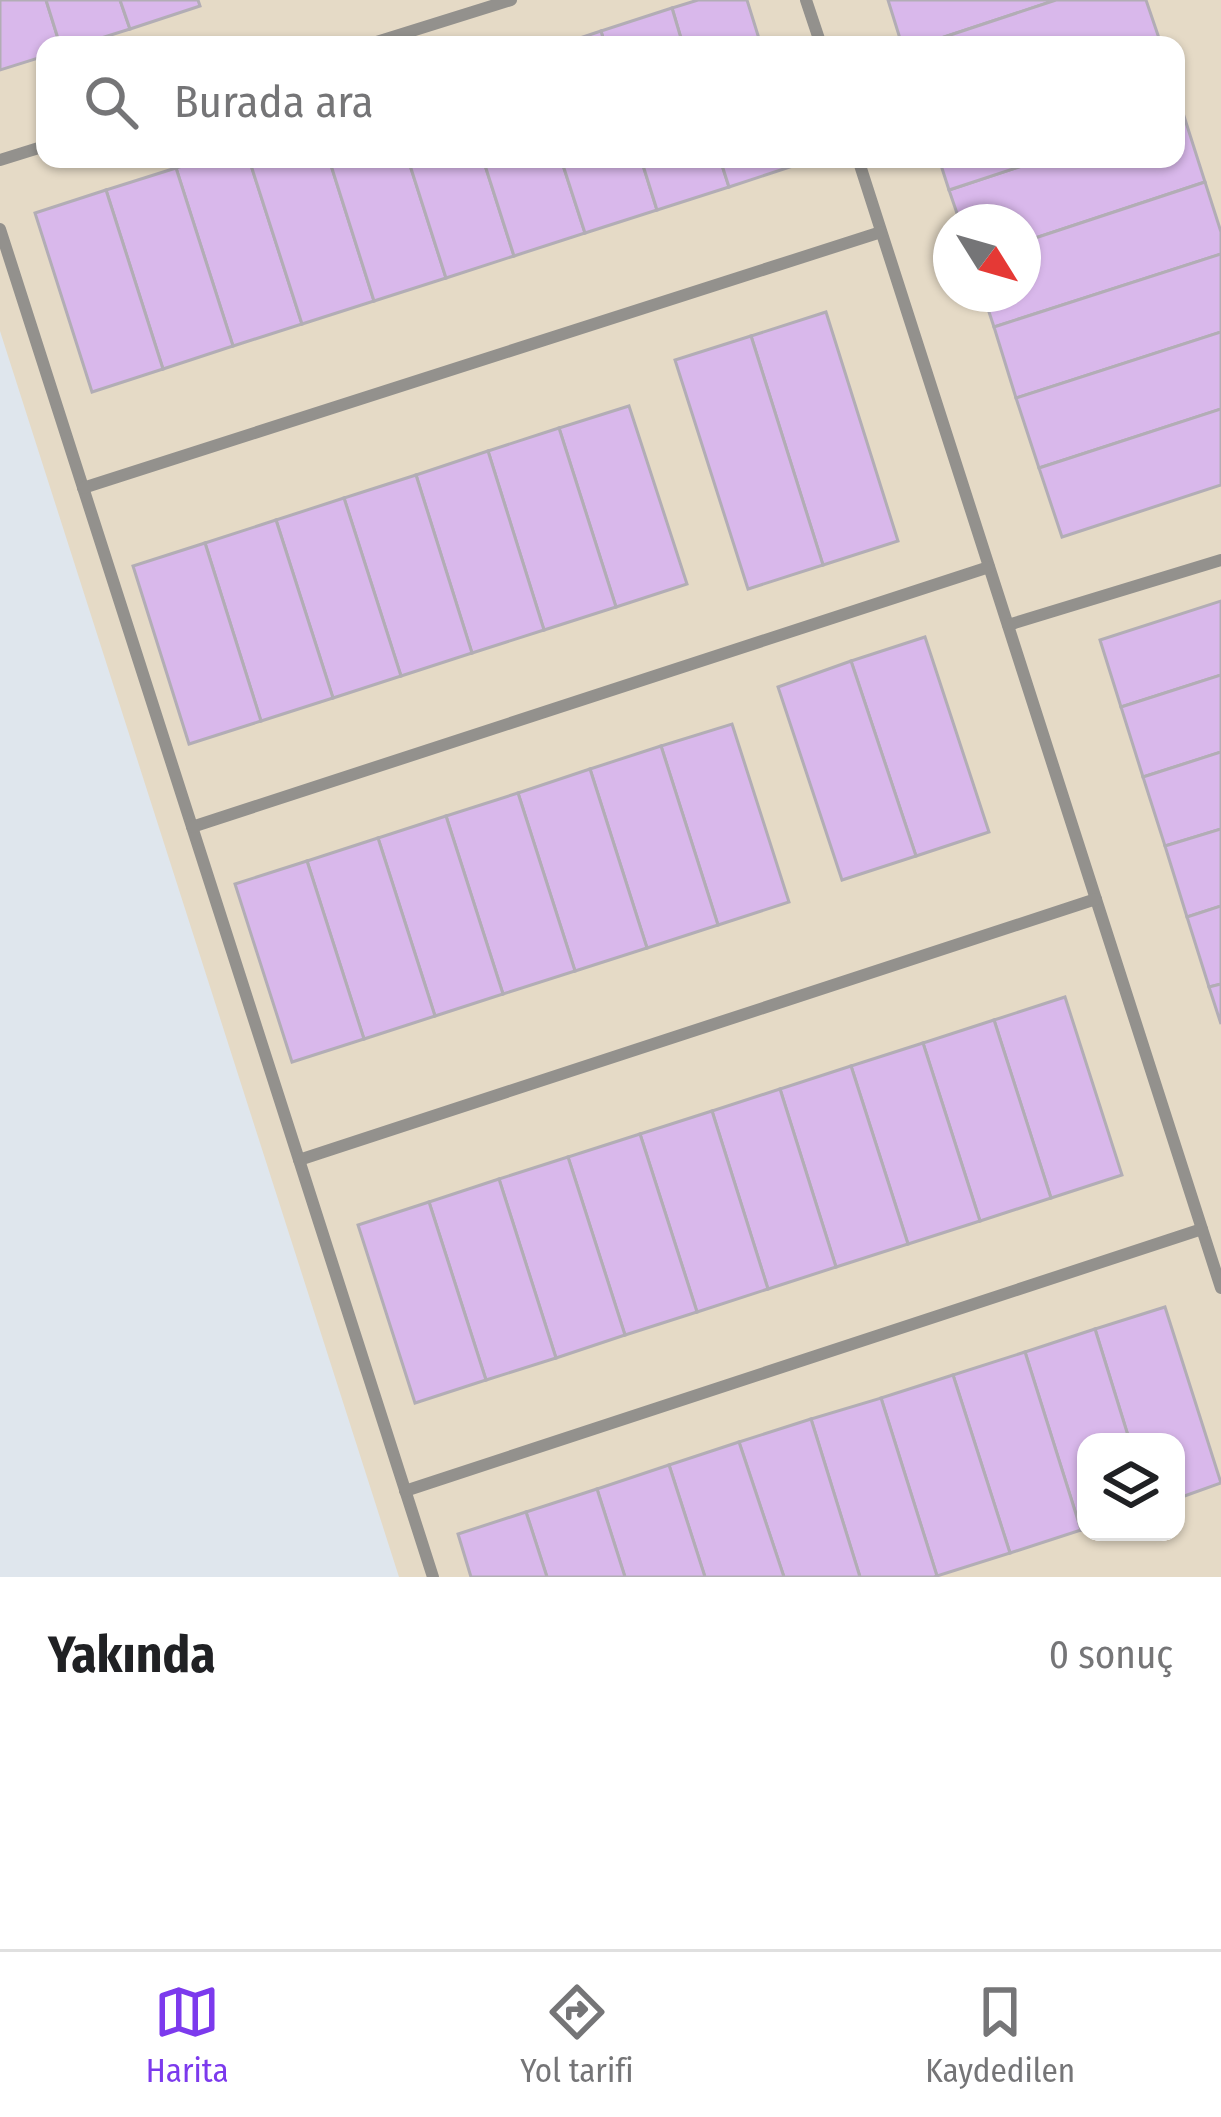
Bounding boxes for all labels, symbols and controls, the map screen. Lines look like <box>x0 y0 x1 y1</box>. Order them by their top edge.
search box <box>36 36 1185 168</box>
icon: search <box>78 69 144 135</box>
text: Burada ara <box>174 75 374 129</box>
north arrow <box>933 204 1041 312</box>
map controls <box>1077 1433 1185 1541</box>
button: layers <box>1077 1433 1185 1541</box>
text: Yakında <box>48 1624 216 1686</box>
text: 0 sonuç <box>1049 1632 1173 1678</box>
tab: Harita <box>146 1979 229 2091</box>
tab: Yol tarifi <box>520 1979 634 2091</box>
tab: Kaydedilen <box>925 1979 1075 2091</box>

